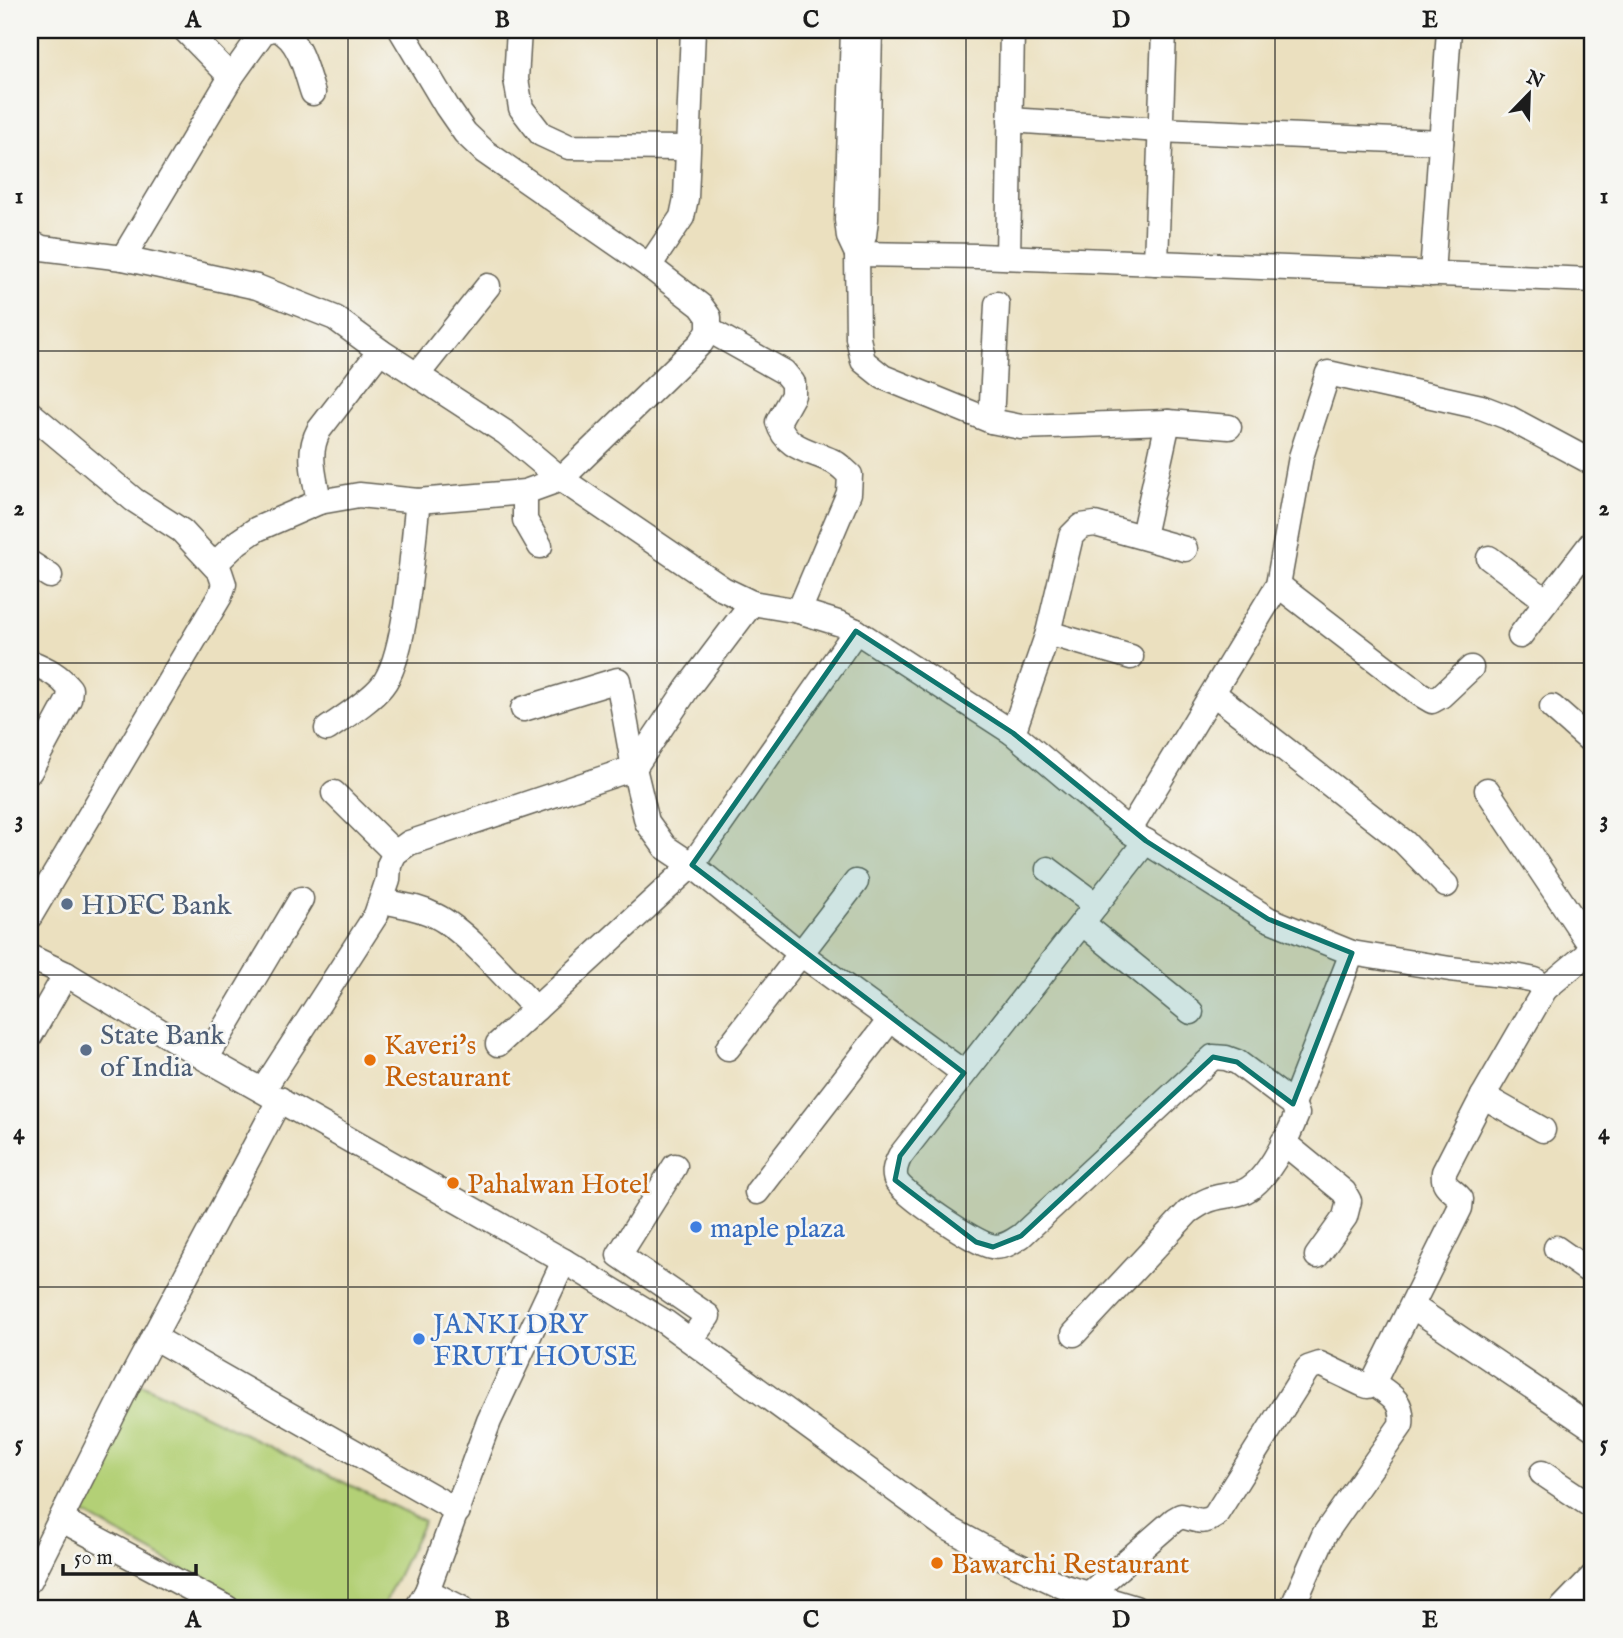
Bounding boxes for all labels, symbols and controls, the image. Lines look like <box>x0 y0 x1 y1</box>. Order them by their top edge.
text: A <box>184 6 202 35</box>
text: B <box>494 6 510 35</box>
text: C <box>803 6 820 35</box>
text: D <box>1112 6 1130 35</box>
text: E <box>1422 6 1438 35</box>
north arrow <box>1494 60 1564 130</box>
text: N <box>1522 66 1548 95</box>
text: 1 <box>15 182 23 211</box>
text: 1 <box>1600 182 1608 211</box>
text: 2 <box>14 494 25 523</box>
text: 2 <box>1599 494 1610 523</box>
text: 3 <box>15 806 23 835</box>
text: 3 <box>1600 806 1608 835</box>
place label: HDFC Bank <box>81 889 233 924</box>
marker: HDFC Bank <box>59 896 75 912</box>
place label: State Bank of India <box>100 1019 226 1086</box>
place label: Kaveri's Restaurant <box>384 1029 511 1096</box>
marker: State Bank of India <box>78 1042 94 1058</box>
marker: Kaveri's Restaurant <box>362 1052 378 1068</box>
text: 4 <box>13 1118 25 1147</box>
text: 4 <box>1598 1118 1610 1147</box>
place label: Pahalwan Hotel <box>467 1168 650 1203</box>
marker: Pahalwan Hotel <box>445 1175 461 1191</box>
place label: maple plaza <box>710 1212 846 1247</box>
marker: maple plaza <box>688 1219 704 1235</box>
place label: JANKI DRY FRUIT HOUSE <box>430 1308 637 1375</box>
marker: JANKI DRY FRUIT HOUSE <box>411 1331 427 1347</box>
text: 5 <box>15 1430 24 1459</box>
text: 5 <box>1600 1430 1609 1459</box>
scale bar <box>63 1533 196 1577</box>
text: 50 m <box>74 1545 113 1572</box>
place label: Bawarchi Restaurant <box>951 1548 1190 1583</box>
marker: Bawarchi Restaurant <box>929 1555 945 1571</box>
text: A <box>184 1606 202 1635</box>
text: B <box>494 1606 510 1635</box>
text: C <box>803 1606 820 1635</box>
text: D <box>1112 1606 1130 1635</box>
text: E <box>1422 1606 1438 1635</box>

